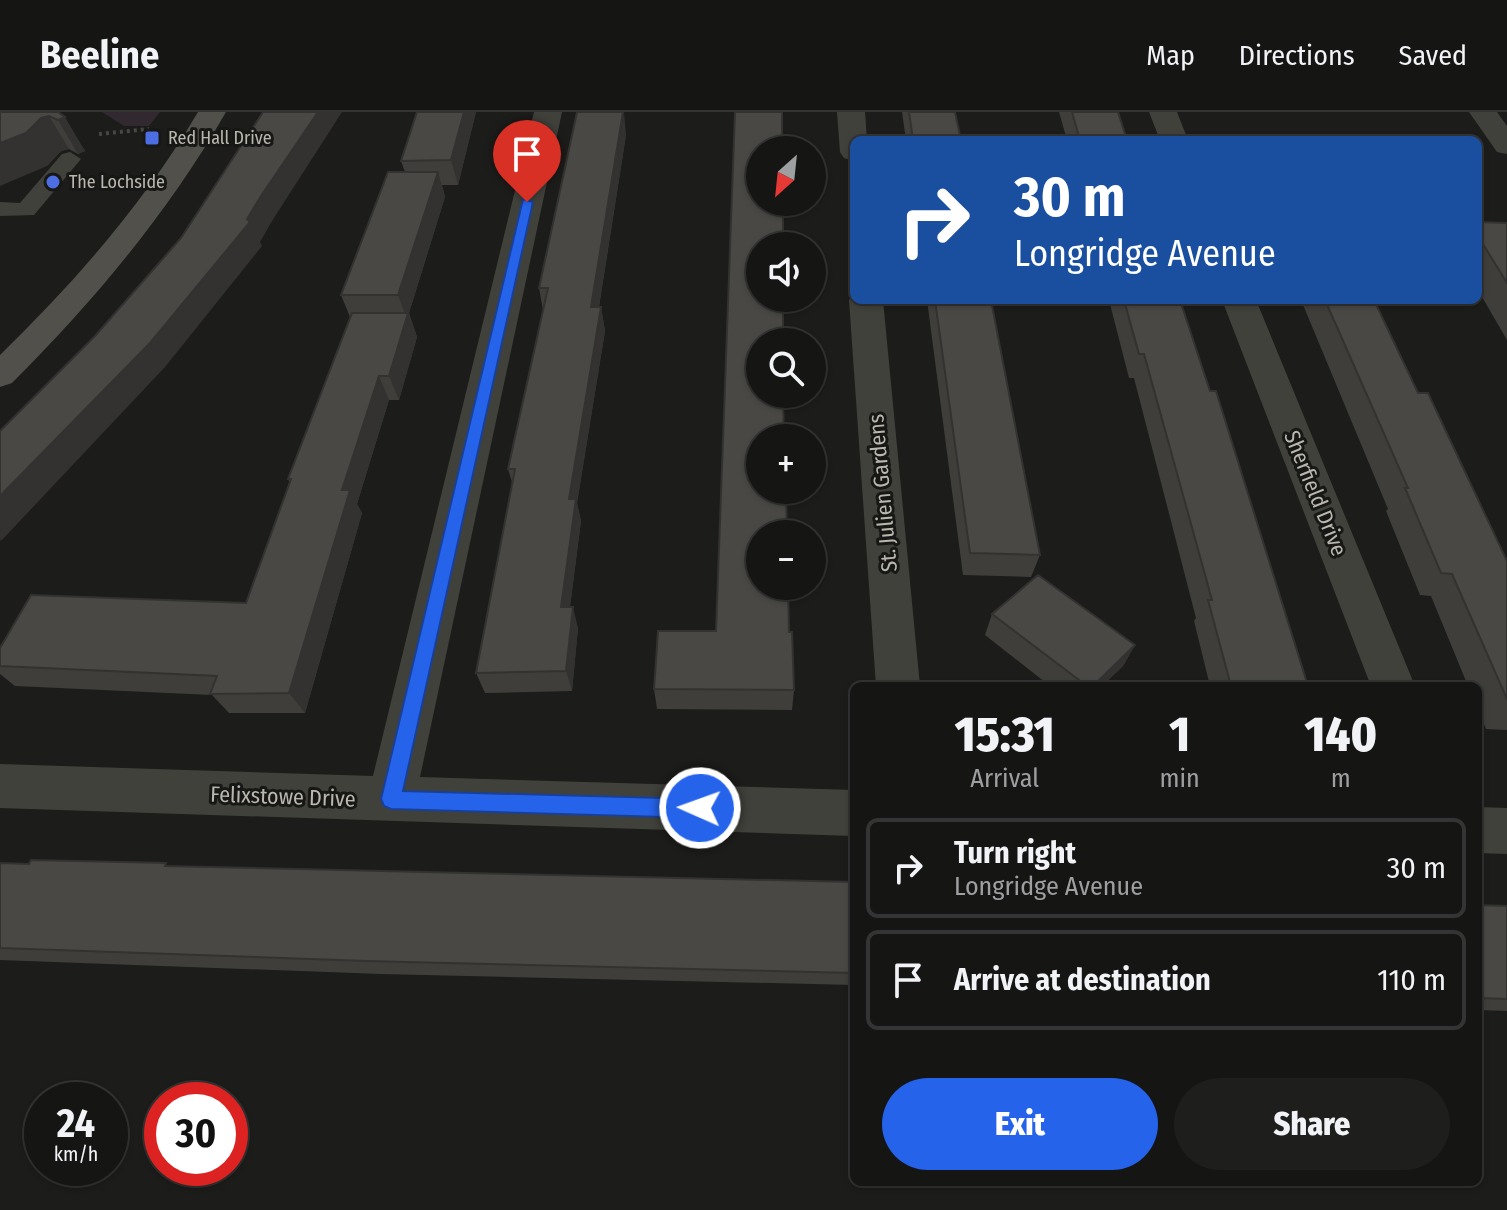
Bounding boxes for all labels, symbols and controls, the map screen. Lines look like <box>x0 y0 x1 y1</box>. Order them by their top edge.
text: Beeline <box>40 32 159 78</box>
text: Map <box>1146 39 1195 72</box>
text: Directions <box>1239 39 1355 72</box>
text: Saved <box>1399 39 1467 72</box>
pin <box>493 120 561 202</box>
place label: Red Hall Drive <box>168 127 272 149</box>
marker: Red Hall Drive <box>143 129 161 147</box>
icon: arrive <box>505 132 549 176</box>
north arrow <box>746 136 826 216</box>
map controls <box>746 136 826 600</box>
text: 30 m <box>1014 164 1125 231</box>
icon: right <box>882 168 986 272</box>
place label: The Lochside <box>69 171 165 193</box>
marker: The Lochside <box>44 173 62 191</box>
button: sound <box>746 232 826 312</box>
text: Longridge Avenue <box>1014 232 1276 276</box>
button: search <box>746 328 826 408</box>
street label: St. Julien Gardens <box>862 413 903 573</box>
button: + <box>746 424 826 504</box>
street label: Sherfield Drive <box>1278 427 1353 560</box>
button: − <box>746 520 826 600</box>
text: 15:31 <box>955 706 1055 764</box>
text: 1 <box>1169 706 1190 764</box>
text: 140 <box>1305 706 1377 764</box>
text: Arrival <box>970 763 1039 794</box>
text: min <box>1159 763 1200 794</box>
text: m <box>1331 763 1351 794</box>
position arrow <box>658 766 742 850</box>
street label: Felixstowe Drive <box>210 780 356 813</box>
text: Turn right <box>954 835 1076 871</box>
icon: right <box>886 846 930 890</box>
text: 30 m <box>1387 850 1446 886</box>
text: Longridge Avenue <box>954 871 1143 902</box>
icon: arrive <box>886 958 930 1002</box>
text: Arrive at destination <box>954 962 1211 998</box>
text: 110 m <box>1377 962 1446 998</box>
button: Exit <box>882 1078 1158 1170</box>
button: Share <box>1174 1078 1450 1170</box>
speed limit sign: 30 <box>144 1082 248 1186</box>
text: 24 <box>57 1100 95 1148</box>
text: km/h <box>54 1142 98 1166</box>

